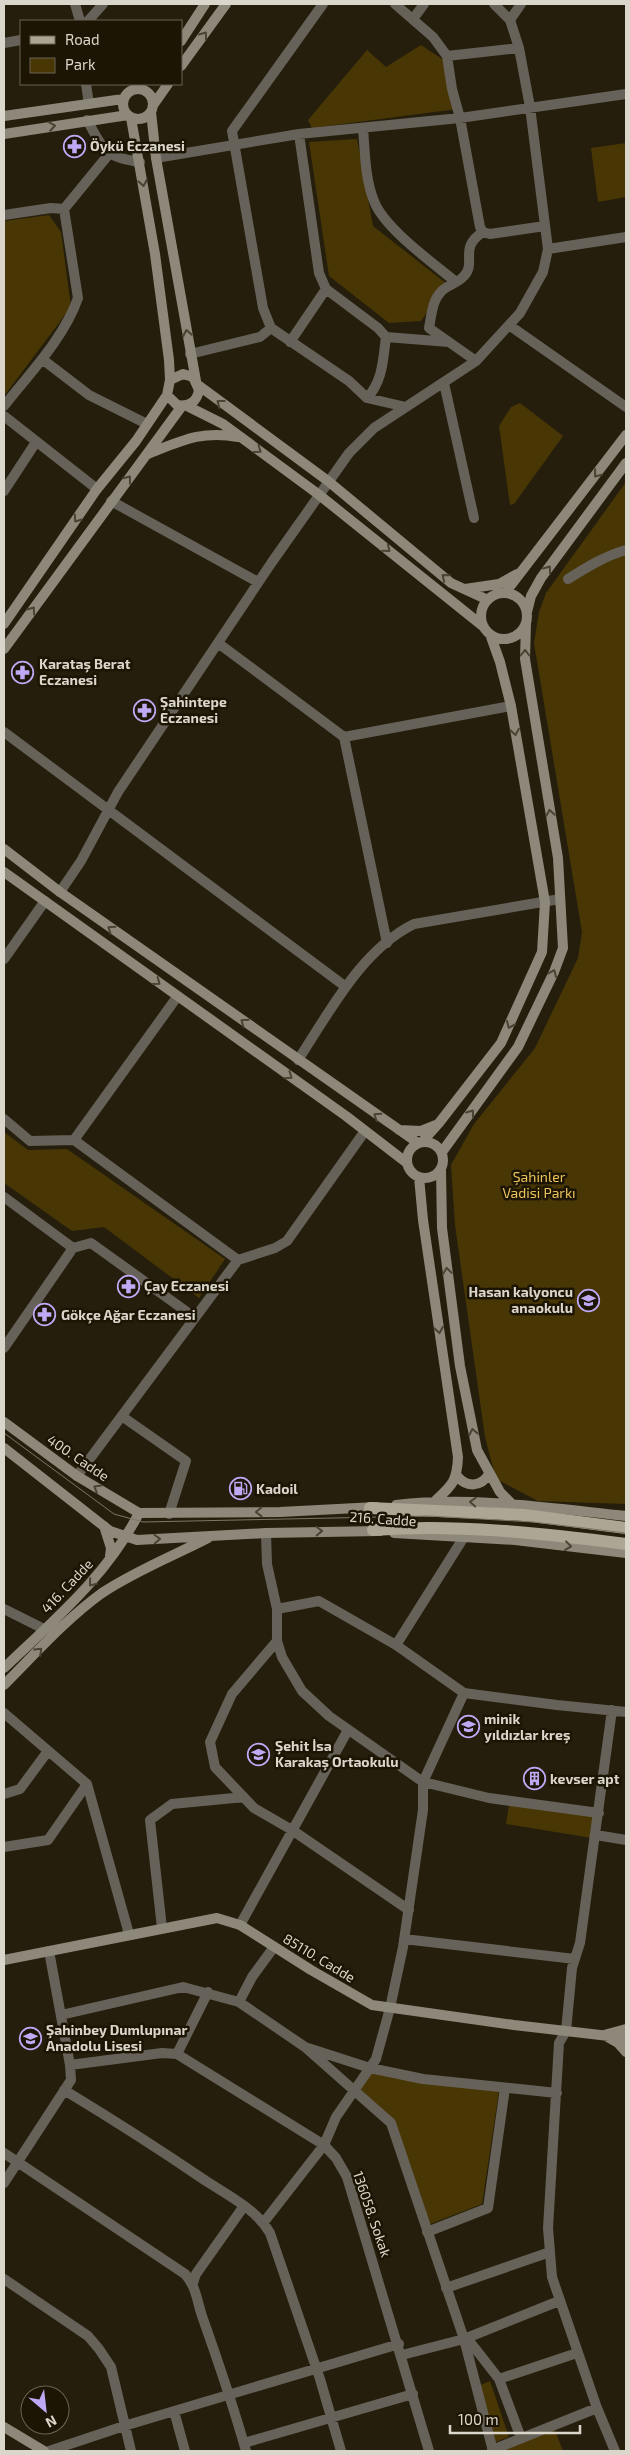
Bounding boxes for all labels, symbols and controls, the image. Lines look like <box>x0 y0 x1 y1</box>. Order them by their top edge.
legend <box>20 20 182 85</box>
text: Road <box>65 30 100 48</box>
one-way arrow <box>198 32 206 41</box>
text: Park <box>65 55 96 73</box>
one-way arrow <box>48 121 56 132</box>
pharmacy icon: Öykü Eczanesi <box>62 134 86 158</box>
place label: Öykü Eczanesi <box>90 137 185 154</box>
one-way arrow <box>138 178 148 187</box>
one-way arrow <box>182 329 192 337</box>
one-way arrow <box>217 400 226 408</box>
one-way arrow <box>252 444 262 453</box>
one-way arrow <box>595 468 603 477</box>
one-way arrow <box>123 476 131 485</box>
one-way arrow <box>74 513 83 522</box>
one-way arrow <box>381 544 390 552</box>
one-way arrow <box>542 566 550 575</box>
one-way arrow <box>441 574 450 583</box>
one-way arrow <box>26 606 35 616</box>
one-way arrow <box>520 649 530 656</box>
place label: Karataş Berat Eczanesi <box>39 655 131 688</box>
pharmacy icon: Karataş Berat Eczanesi <box>11 660 35 684</box>
place label: Şahintepe Eczanesi <box>160 693 227 726</box>
pharmacy icon: Şahintepe Eczanesi <box>132 698 156 722</box>
one-way arrow <box>509 728 519 736</box>
one-way arrow <box>546 809 556 818</box>
one-way arrow <box>108 926 117 935</box>
one-way arrow <box>547 969 558 978</box>
one-way arrow <box>151 976 161 985</box>
one-way arrow <box>241 1020 250 1028</box>
one-way arrow <box>505 1020 516 1029</box>
one-way arrow <box>284 1070 293 1079</box>
one-way arrow <box>465 1109 474 1119</box>
one-way arrow <box>374 1113 383 1122</box>
park label: Şahinler Vadisi Parkı <box>502 1168 576 1201</box>
one-way arrow <box>443 1267 453 1276</box>
pharmacy icon: Çay Eczanesi <box>116 1274 140 1298</box>
place label: Çay Eczanesi <box>144 1277 229 1295</box>
place label: Hasan kalyoncu anaokulu <box>469 1283 573 1316</box>
school or university icon: Hasan kalyoncu anaokulu <box>577 1288 601 1312</box>
pharmacy icon: Gökçe Ağar Eczanesi <box>33 1303 57 1327</box>
place label: Gökçe Ağar Eczanesi <box>61 1306 196 1324</box>
one-way arrow <box>434 1325 444 1334</box>
one-way arrow <box>469 1427 479 1436</box>
street label: 400. Cadde <box>44 1431 112 1485</box>
fuel station icon: Kadoil <box>228 1477 252 1501</box>
place label: Kadoil <box>256 1480 298 1497</box>
one-way arrow <box>94 1485 103 1495</box>
one-way arrow <box>469 1497 477 1508</box>
one-way arrow <box>255 1507 262 1517</box>
street label: 216. Cadde <box>349 1508 417 1529</box>
one-way arrow <box>316 1526 324 1536</box>
one-way arrow <box>153 1533 161 1544</box>
one-way arrow <box>565 1540 573 1551</box>
street label: 416. Cadde <box>37 1555 96 1616</box>
one-way arrow <box>89 1577 98 1586</box>
one-way arrow <box>33 1648 42 1657</box>
place label: minik yıldızlar kreş <box>484 1710 570 1744</box>
school or university icon: minik yıldızlar kreş <box>456 1715 480 1739</box>
place label: Şehit İsa Karakaş Ortaokulu <box>275 1737 399 1771</box>
school or university icon: Şehit İsa Karakaş Ortaokulu <box>247 1742 271 1766</box>
building icon: kevser apt <box>522 1767 546 1791</box>
place label: kevser apt <box>550 1770 620 1787</box>
street label: 85110. Cadde <box>280 1929 358 1986</box>
place label: Şahinbey Dumlupınar Anadolu Lisesi <box>46 2021 187 2054</box>
school or university icon: Şahinbey Dumlupınar Anadolu Lisesi <box>18 2026 42 2050</box>
street label: 136058. Sokak <box>350 2169 395 2259</box>
north arrow <box>20 2385 70 2435</box>
scale bar <box>450 2402 580 2434</box>
text: 100 m <box>458 2410 499 2428</box>
text: N <box>43 2412 60 2432</box>

